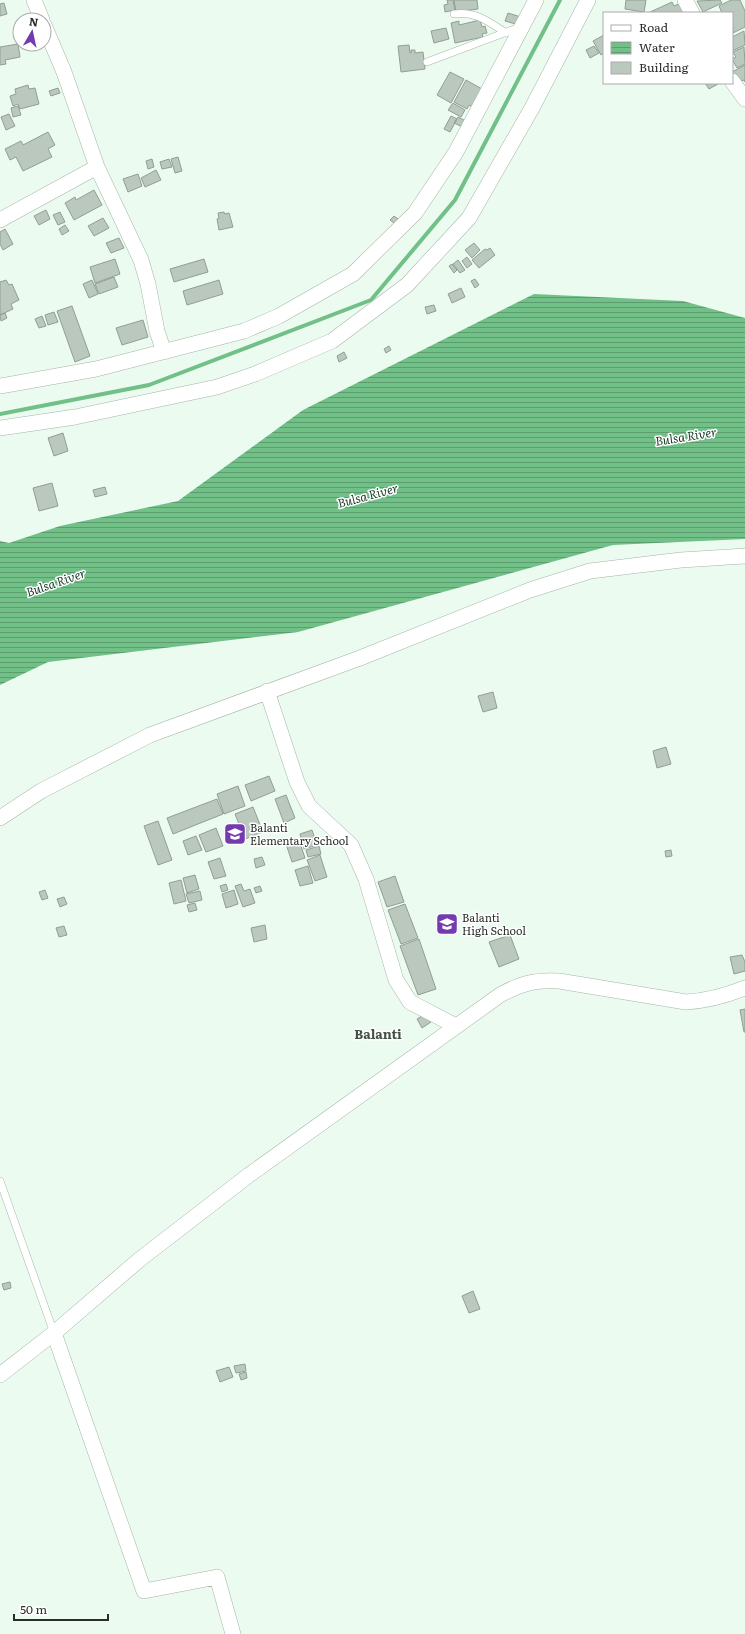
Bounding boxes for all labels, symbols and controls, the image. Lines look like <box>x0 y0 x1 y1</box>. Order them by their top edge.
north arrow <box>12 12 52 52</box>
legend <box>603 12 733 84</box>
text: N <box>28 13 40 30</box>
text: Road <box>639 18 669 36</box>
text: Water <box>639 38 675 56</box>
text: Building <box>639 58 689 76</box>
water label: Bulsa River <box>654 422 718 450</box>
water label: Bulsa River <box>335 478 400 512</box>
water label: Bulsa River <box>23 563 88 601</box>
place label: Balanti Elementary School <box>250 819 349 848</box>
school or university icon: Balanti Elementary School <box>222 821 248 847</box>
place label: Balanti High School <box>462 909 526 938</box>
school or university icon: Balanti High School <box>434 911 460 937</box>
district label: Balanti <box>354 1024 402 1043</box>
scale bar <box>14 1596 108 1622</box>
text: 50 m <box>20 1600 47 1618</box>

